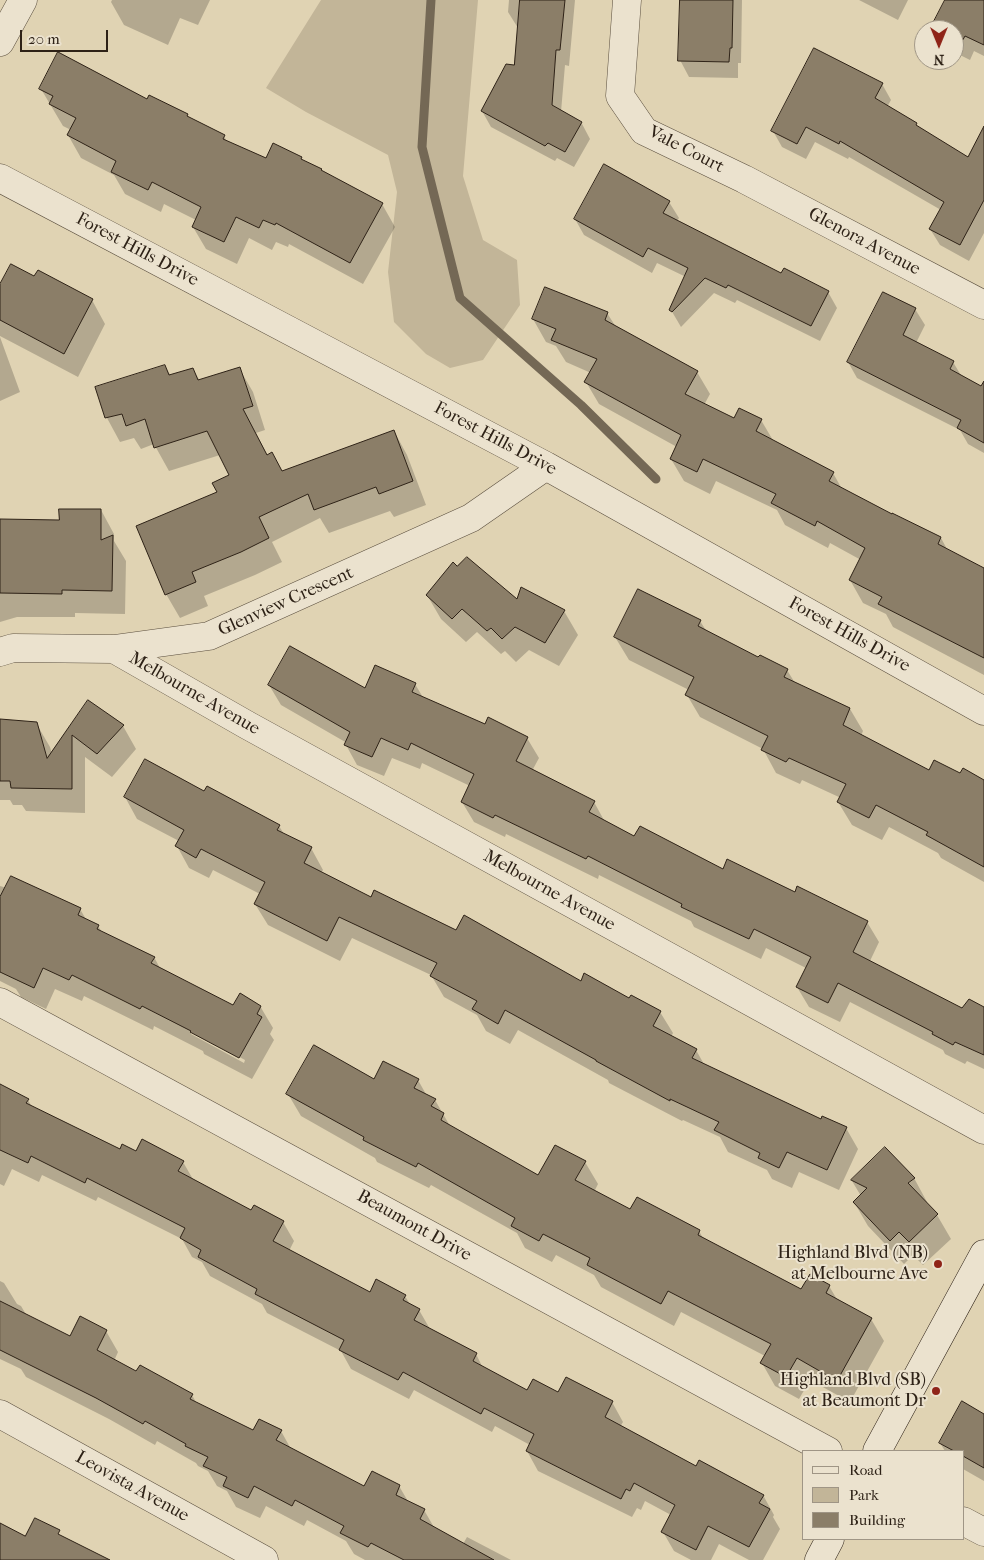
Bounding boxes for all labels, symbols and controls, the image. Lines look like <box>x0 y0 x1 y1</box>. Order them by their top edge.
scale bar <box>22 20 110 52</box>
north arrow <box>914 20 964 70</box>
text: 20 m <box>28 30 60 48</box>
text: N <box>934 51 944 68</box>
street label: Vale Court <box>645 122 727 178</box>
street label: Glenora Avenue <box>804 203 924 281</box>
street label: Forest Hills Drive <box>72 209 202 291</box>
street label: Forest Hills Drive <box>430 398 560 480</box>
street label: Glenview Crescent <box>215 563 357 641</box>
street label: Forest Hills Drive <box>784 593 914 677</box>
street label: Melbourne Avenue <box>125 648 263 740</box>
street label: Melbourne Avenue <box>479 846 619 936</box>
street label: Beaumont Drive <box>353 1186 475 1266</box>
place label: Highland Blvd (NB) at Melbourne Ave <box>777 1243 928 1286</box>
marker: Highland Blvd (NB) at Melbourne Ave <box>932 1258 944 1270</box>
place label: Highland Blvd (SB) at Beaumont Dr <box>780 1370 926 1412</box>
marker: Highland Blvd (SB) at Beaumont Dr <box>930 1385 942 1397</box>
street label: Leovista Avenue <box>72 1447 192 1527</box>
legend <box>802 1450 964 1540</box>
text: Road <box>849 1461 882 1479</box>
text: Park <box>849 1486 879 1504</box>
text: Building <box>849 1511 905 1529</box>

